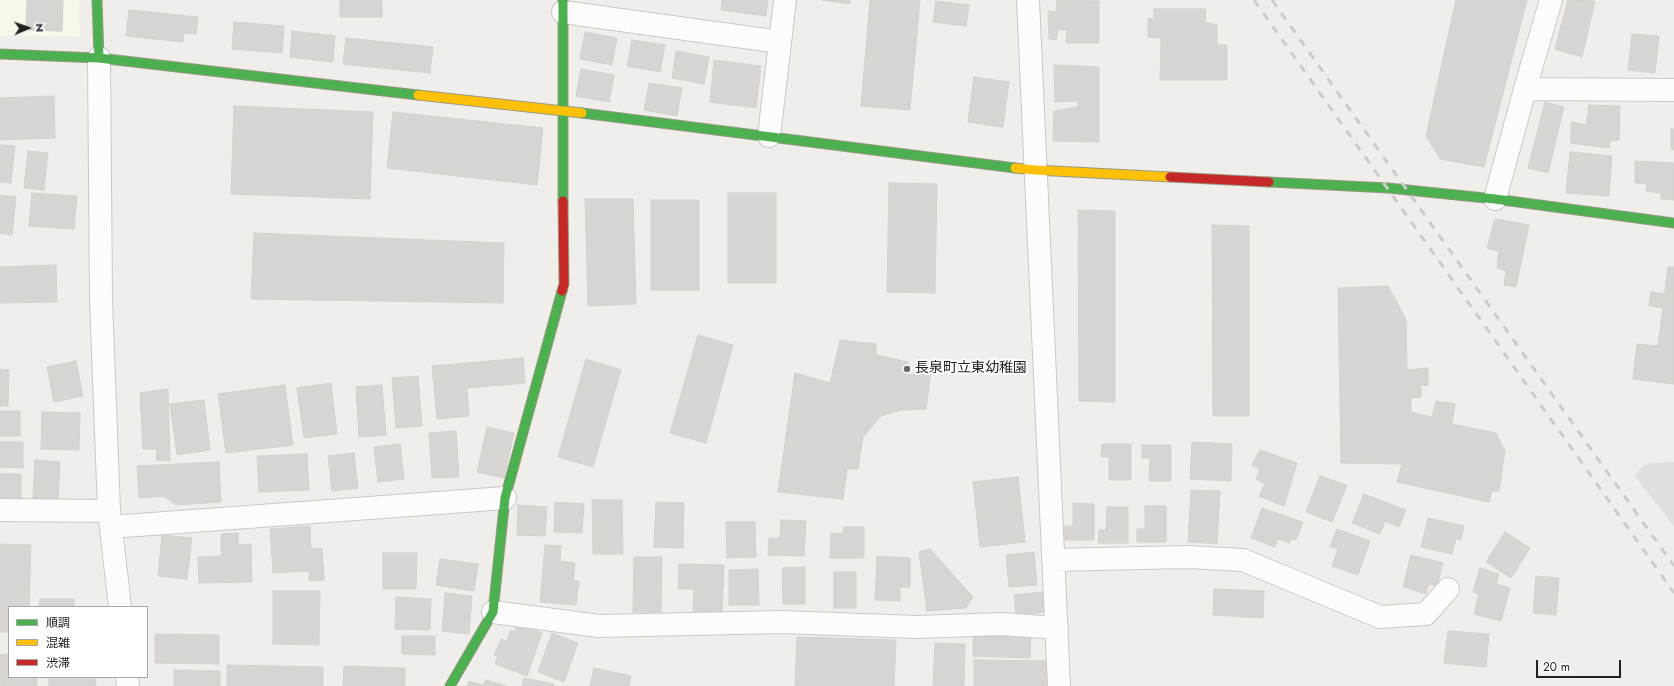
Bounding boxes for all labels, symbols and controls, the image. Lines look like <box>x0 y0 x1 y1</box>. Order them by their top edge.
north arrow <box>8 8 48 48</box>
text: N <box>32 23 48 32</box>
place label: 長泉町立東幼稚園 <box>915 361 1027 377</box>
marker: 長泉町立東幼稚園 <box>902 364 912 374</box>
legend <box>8 606 148 678</box>
text: 順調 <box>46 614 70 632</box>
text: 混雑 <box>46 634 70 652</box>
scale bar <box>1538 652 1623 678</box>
text: 渋滞 <box>46 654 70 672</box>
text: 20 m <box>1543 658 1570 676</box>

